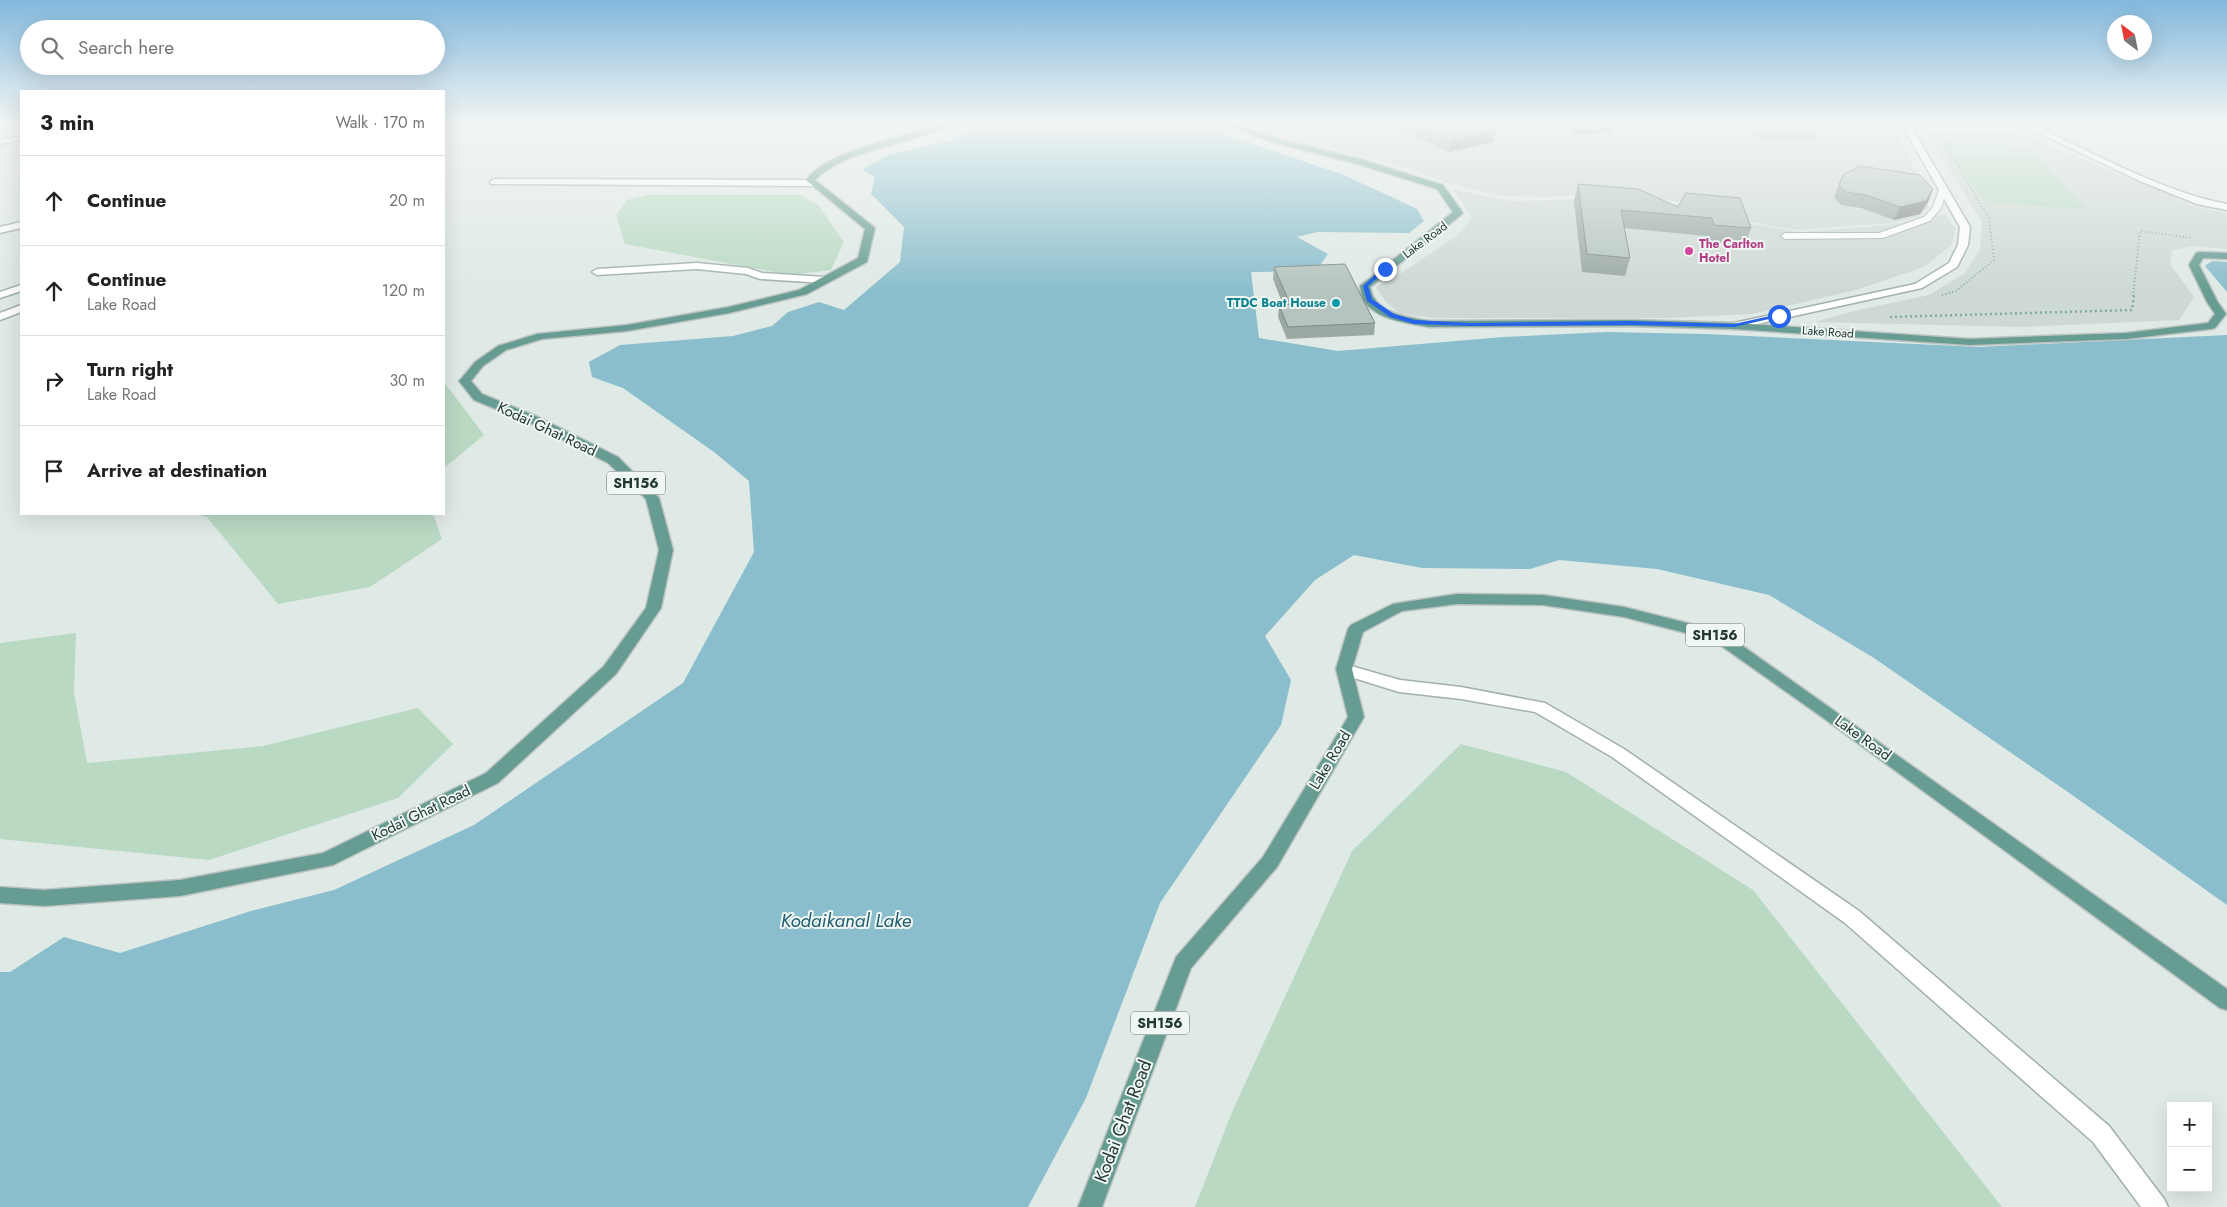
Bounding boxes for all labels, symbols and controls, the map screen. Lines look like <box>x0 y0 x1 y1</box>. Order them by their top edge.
north arrow <box>2107 15 2152 60</box>
search box <box>20 20 445 75</box>
icon: search <box>38 34 66 62</box>
text: Search here <box>78 34 174 61</box>
text: 3 min <box>40 108 94 138</box>
text: Walk · 170 m <box>335 111 425 134</box>
icon: ahead <box>40 187 68 215</box>
text: Continue <box>87 187 166 214</box>
text: 20 m <box>389 189 425 212</box>
street label: Lake Road <box>1399 217 1451 263</box>
place label: The Carlton Hotel <box>1699 235 1764 267</box>
marker: The Carlton Hotel <box>1683 245 1695 257</box>
route end <box>1374 258 1397 281</box>
text: Continue <box>87 266 166 293</box>
icon: ahead <box>40 277 68 305</box>
text: 120 m <box>382 279 425 302</box>
text: Lake Road <box>87 293 156 316</box>
place label: TTDC Boat House <box>1227 294 1326 312</box>
marker: TTDC Boat House <box>1330 297 1342 309</box>
route start <box>1768 305 1791 328</box>
street label: Lake Road <box>1801 321 1855 343</box>
text: Turn right <box>87 356 173 383</box>
icon: right <box>40 367 68 395</box>
text: 30 m <box>389 369 425 392</box>
text: Lake Road <box>87 383 156 406</box>
street label: Kodai Ghat Road <box>494 396 600 462</box>
icon: arrive <box>40 457 68 485</box>
text: Arrive at destination <box>87 457 267 484</box>
road number: SH156 <box>607 472 665 494</box>
road number: SH156 <box>1686 624 1744 646</box>
street label: Lake Road <box>1830 710 1896 766</box>
street label: Lake Road <box>1304 727 1356 793</box>
street label: Kodai Ghat Road <box>368 780 474 846</box>
water label: Kodaikanal Lake <box>781 907 912 934</box>
road number: SH156 <box>1131 1011 1189 1034</box>
street label: Kodai Ghat Road <box>1088 1056 1158 1186</box>
map controls <box>2167 1102 2212 1192</box>
button: + <box>2167 1102 2212 1147</box>
button: − <box>2167 1147 2212 1192</box>

